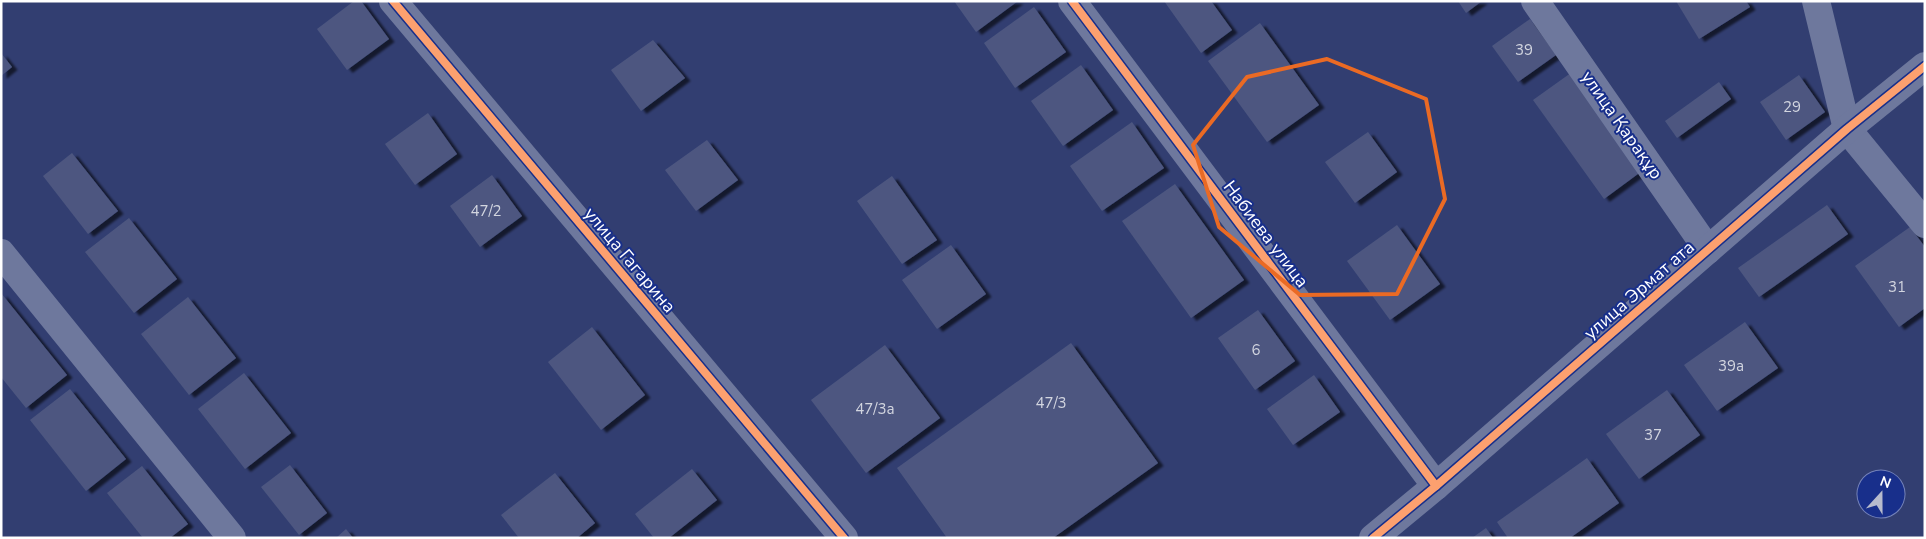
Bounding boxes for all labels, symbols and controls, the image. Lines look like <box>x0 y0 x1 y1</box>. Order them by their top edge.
house number: 39 <box>1515 40 1533 60</box>
street label: улица Қарақұр <box>1576 66 1668 184</box>
house number: 29 <box>1783 97 1801 117</box>
street label: Набиева улица <box>1218 176 1314 292</box>
house number: 47/2 <box>470 201 502 221</box>
street label: улица Гагарина <box>579 202 681 318</box>
street label: улица Эрмат ата <box>1579 235 1699 345</box>
house number: 31 <box>1888 277 1906 297</box>
house number: 6 <box>1251 340 1261 360</box>
house number: 39а <box>1718 356 1744 376</box>
house number: 47/3 <box>1035 393 1067 413</box>
house number: 47/3а <box>855 399 895 419</box>
house number: 37 <box>1644 425 1662 445</box>
north arrow <box>1856 469 1906 519</box>
text: N <box>1877 472 1894 493</box>

